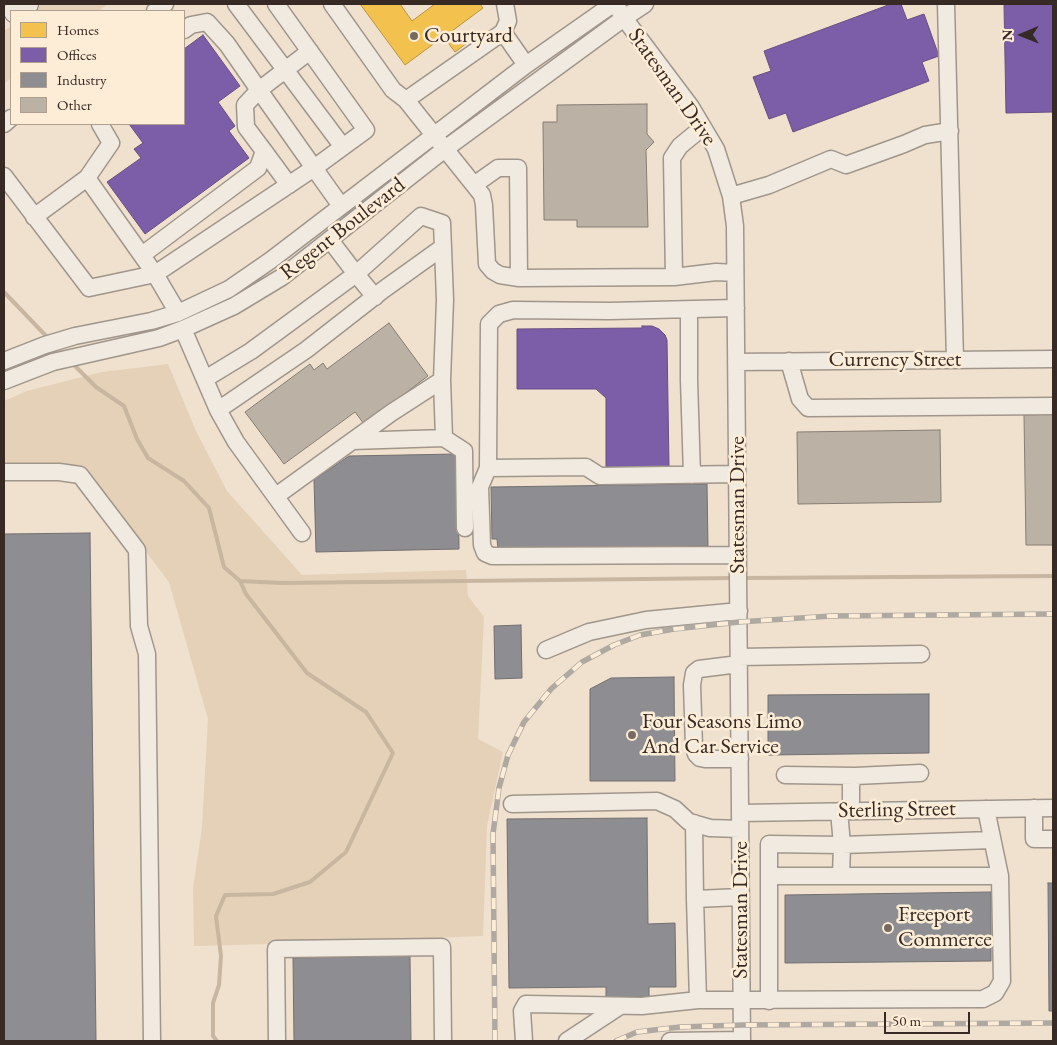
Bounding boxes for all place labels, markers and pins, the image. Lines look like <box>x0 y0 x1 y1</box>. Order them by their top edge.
place label: Courtyard <box>424 23 513 49</box>
marker: Courtyard <box>408 30 420 42</box>
place label: Four Seasons Limo And Car Service <box>642 709 802 760</box>
marker: Four Seasons Limo And Car Service <box>626 729 638 741</box>
place label: Freeport Commerce <box>898 902 992 954</box>
marker: Freeport Commerce <box>882 922 894 934</box>

